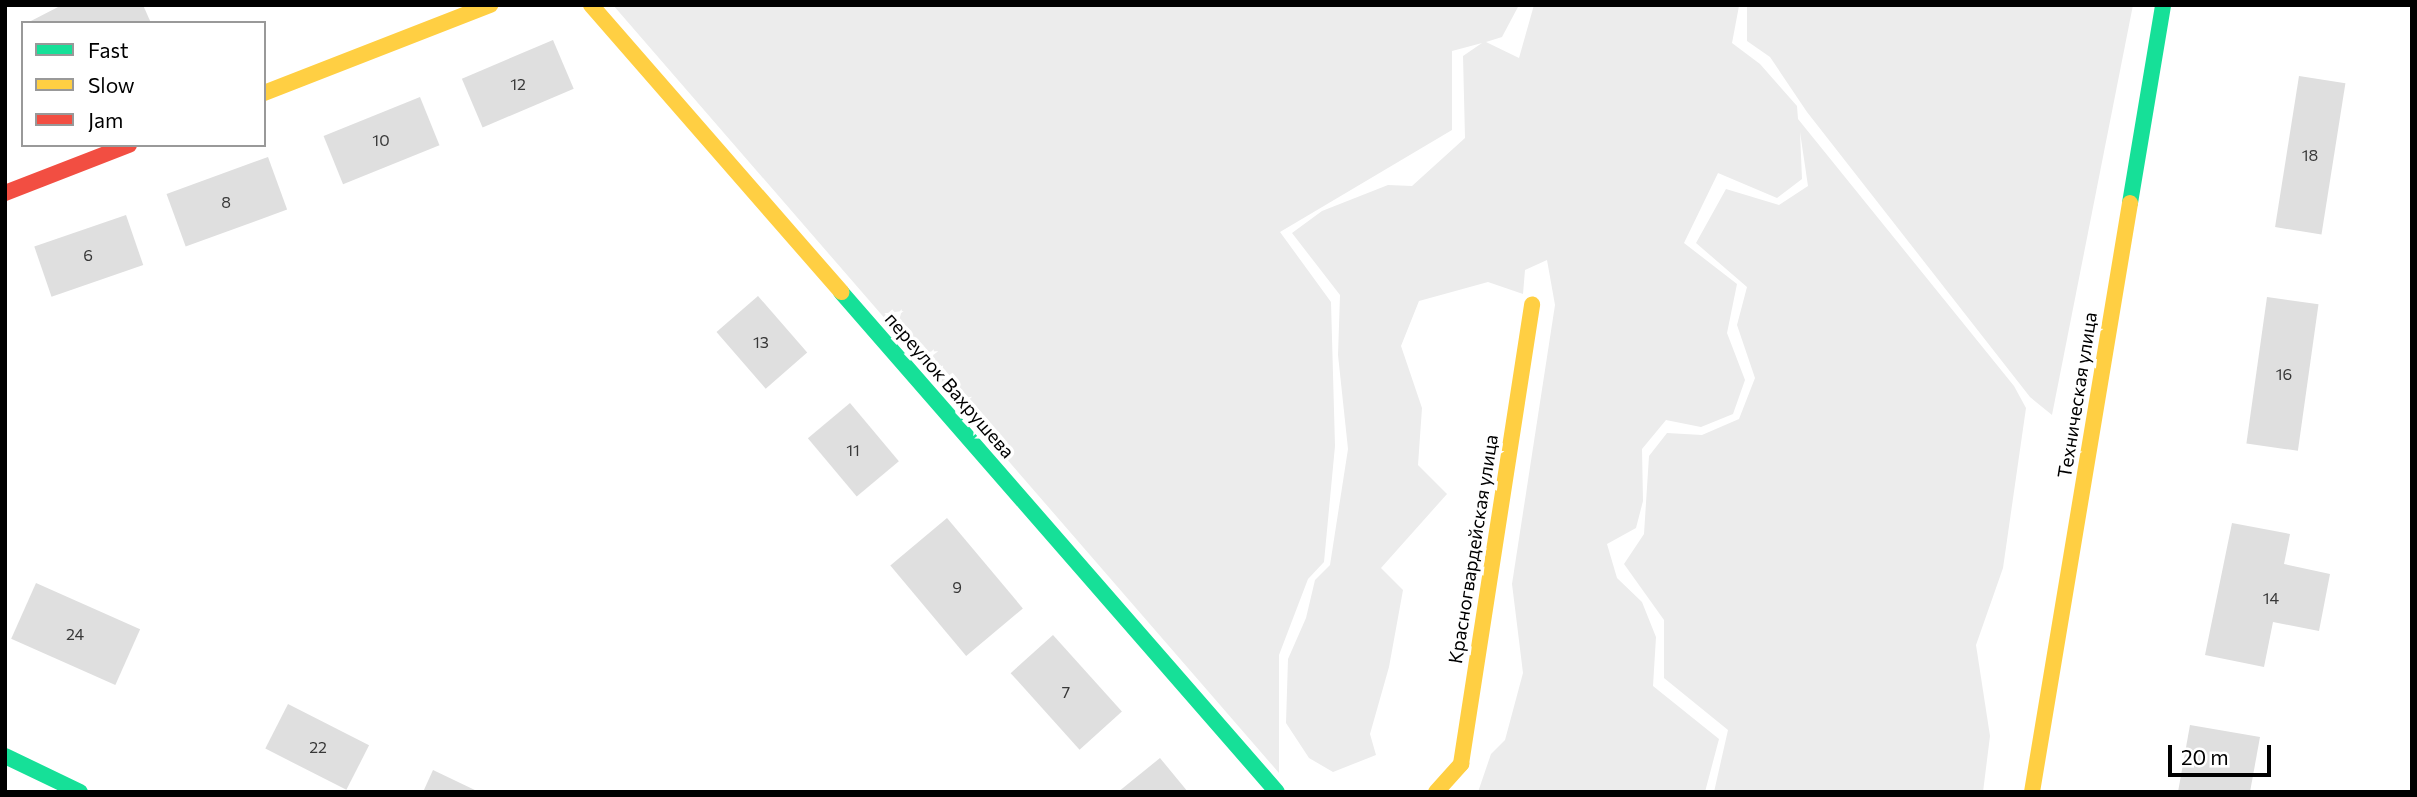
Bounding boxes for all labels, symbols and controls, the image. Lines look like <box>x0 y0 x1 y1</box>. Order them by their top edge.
legend <box>21 21 266 147</box>
text: Fast <box>88 37 129 62</box>
text: Slow <box>88 72 135 97</box>
house number: 12 <box>510 74 526 94</box>
text: Jam <box>88 107 123 132</box>
house number: 10 <box>372 130 390 150</box>
house number: 18 <box>2302 145 2318 165</box>
house number: 8 <box>221 192 231 212</box>
house number: 6 <box>83 245 93 265</box>
street label: переулок Вахрушева <box>880 307 1020 463</box>
street label: Техническая улица <box>2053 310 2101 480</box>
house number: 13 <box>753 332 769 352</box>
house number: 16 <box>2276 364 2292 384</box>
street label: Красногвардейская улица <box>1444 433 1502 665</box>
house number: 11 <box>846 440 860 460</box>
house number: 9 <box>952 577 962 597</box>
house number: 14 <box>2263 588 2279 608</box>
house number: 24 <box>66 624 84 644</box>
house number: 7 <box>1062 682 1070 702</box>
scale bar <box>2172 730 2275 774</box>
house number: 22 <box>309 737 327 757</box>
text: 20 m <box>2181 744 2229 769</box>

